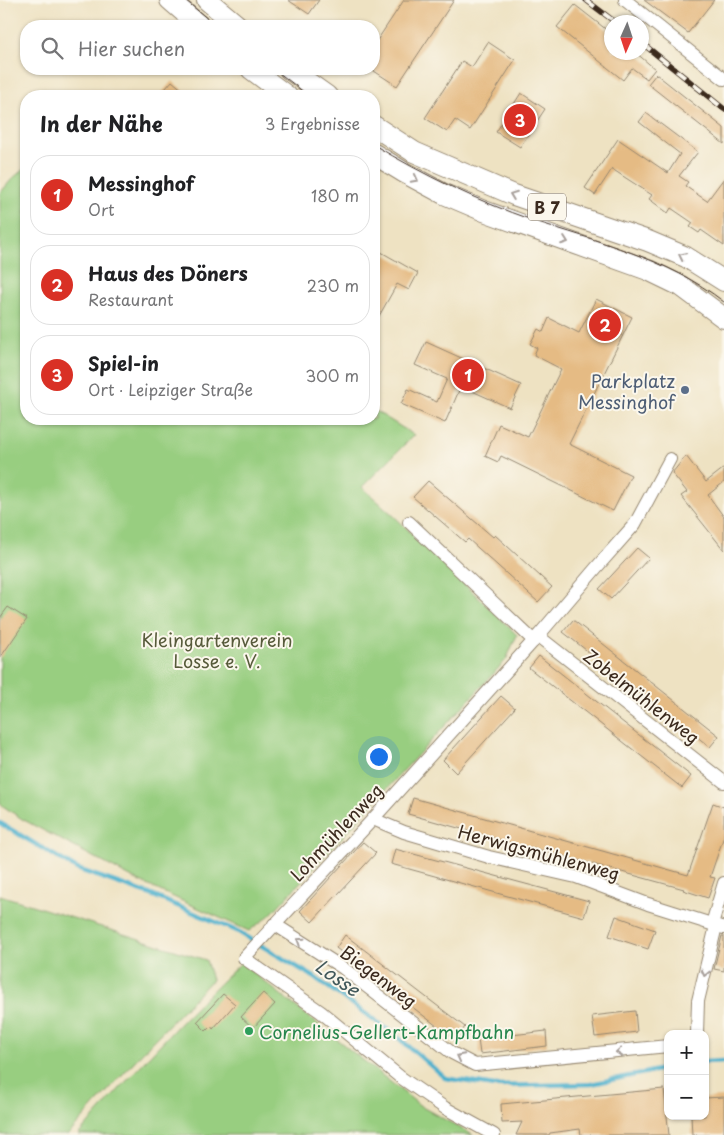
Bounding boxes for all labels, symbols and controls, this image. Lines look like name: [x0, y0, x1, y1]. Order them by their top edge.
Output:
north arrow: [604, 15, 649, 60]
search box: [20, 20, 380, 75]
icon: search: [38, 34, 66, 62]
text: Hier suchen: [78, 34, 185, 62]
pin: 3: [504, 101, 536, 139]
text: In der Nähe: [40, 107, 162, 139]
text: 3 Ergebnisse: [265, 111, 360, 135]
text: Messinghof: [88, 169, 194, 197]
one-way arrow: [410, 173, 419, 183]
text: 1: [53, 183, 61, 207]
text: 180 m: [311, 183, 359, 207]
one-way arrow: [509, 191, 518, 201]
road number: B 7: [528, 193, 566, 220]
text: Ort: [88, 197, 115, 221]
one-way arrow: [561, 235, 569, 245]
one-way arrow: [678, 252, 687, 262]
text: Haus des Döners: [88, 259, 248, 287]
text: 2: [51, 273, 63, 297]
text: 230 m: [307, 273, 359, 297]
text: Restaurant: [88, 287, 174, 311]
pin: 2: [589, 306, 621, 344]
text: Spiel-in: [88, 349, 159, 377]
pin: 1: [452, 356, 484, 394]
text: 3: [52, 363, 62, 387]
text: 300 m: [305, 363, 359, 387]
place label: Parkplatz Messinghof: [578, 367, 677, 415]
text: Ort · Leipziger Straße: [88, 377, 253, 401]
marker: Parkplatz Messinghof: [679, 384, 691, 396]
park label: Kleingartenverein Losse e. V.: [141, 626, 293, 674]
street label: Zobelmühlenweg: [578, 642, 706, 750]
your location: [366, 744, 392, 770]
street label: Lohmühlenweg: [283, 777, 389, 887]
street label: Herwigsmühlenweg: [455, 817, 623, 887]
one-way arrow: [297, 937, 306, 947]
street label: Biegenweg: [335, 938, 423, 1014]
water label: Losse: [310, 952, 367, 1003]
one-way arrow: [700, 969, 711, 978]
place label: Cornelius-Gellert-Kampfbahn: [259, 1018, 514, 1045]
marker: Cornelius-Gellert-Kampfbahn: [243, 1025, 255, 1037]
map controls: [664, 1030, 709, 1120]
button: +: [664, 1030, 709, 1075]
one-way arrow: [615, 1047, 623, 1058]
one-way arrow: [456, 1053, 465, 1063]
button: −: [664, 1075, 709, 1120]

